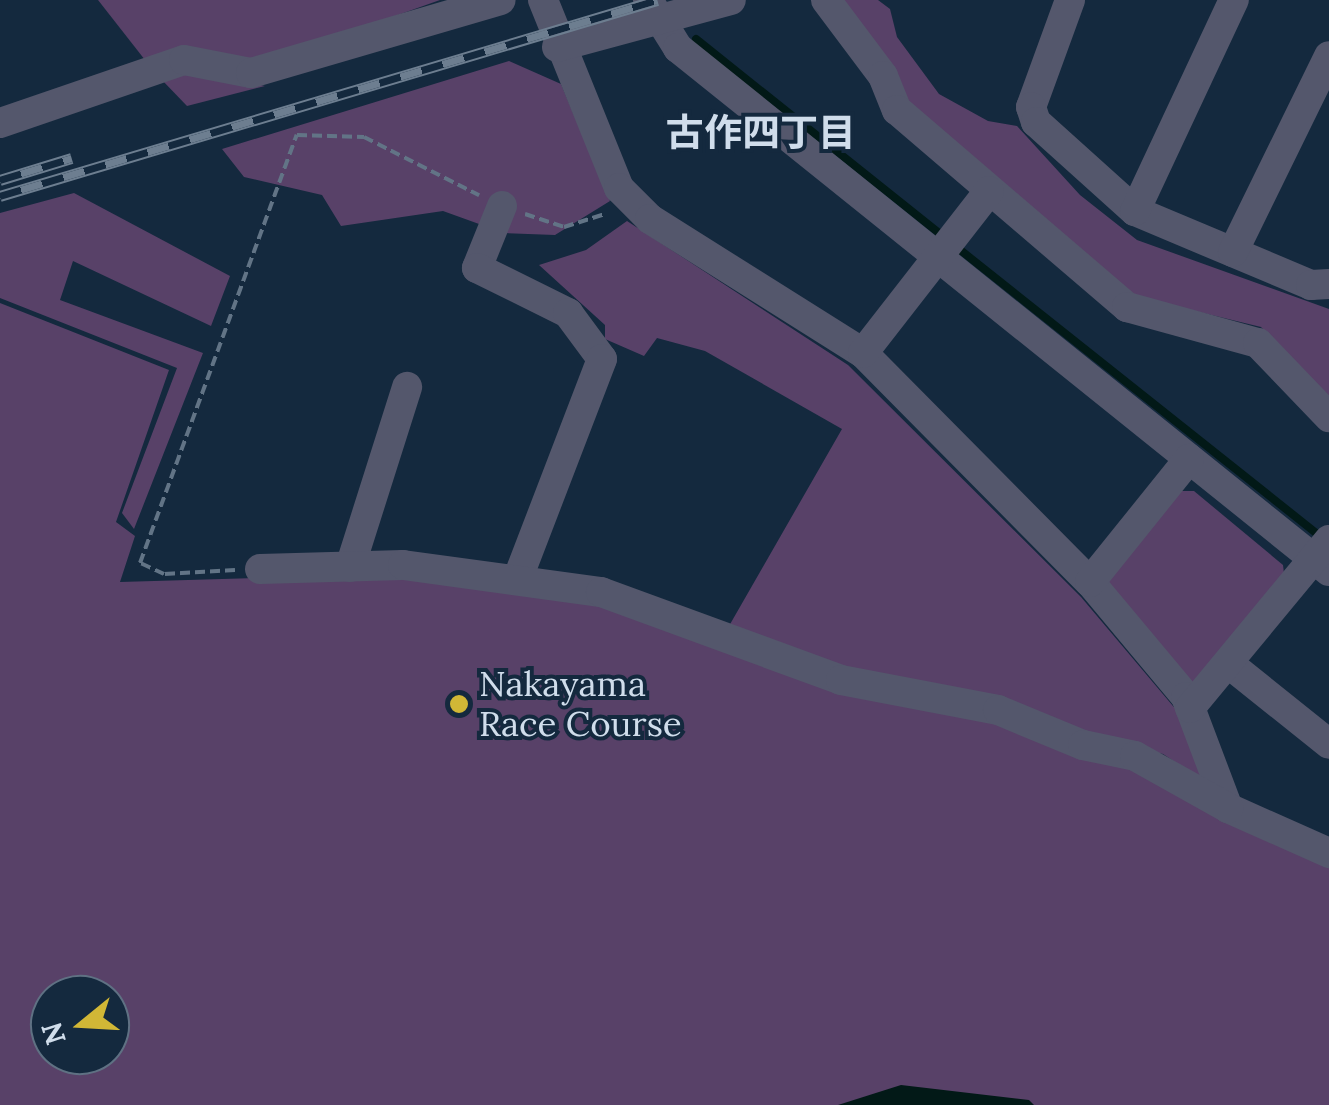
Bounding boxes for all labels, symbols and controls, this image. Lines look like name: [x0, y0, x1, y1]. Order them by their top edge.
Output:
district label: 古作四丁目: [666, 110, 856, 156]
place label: Nakayama Race Course: [479, 663, 682, 745]
marker: Nakayama Race Course: [448, 693, 470, 715]
north arrow: [30, 975, 130, 1075]
text: N: [33, 1018, 74, 1050]

